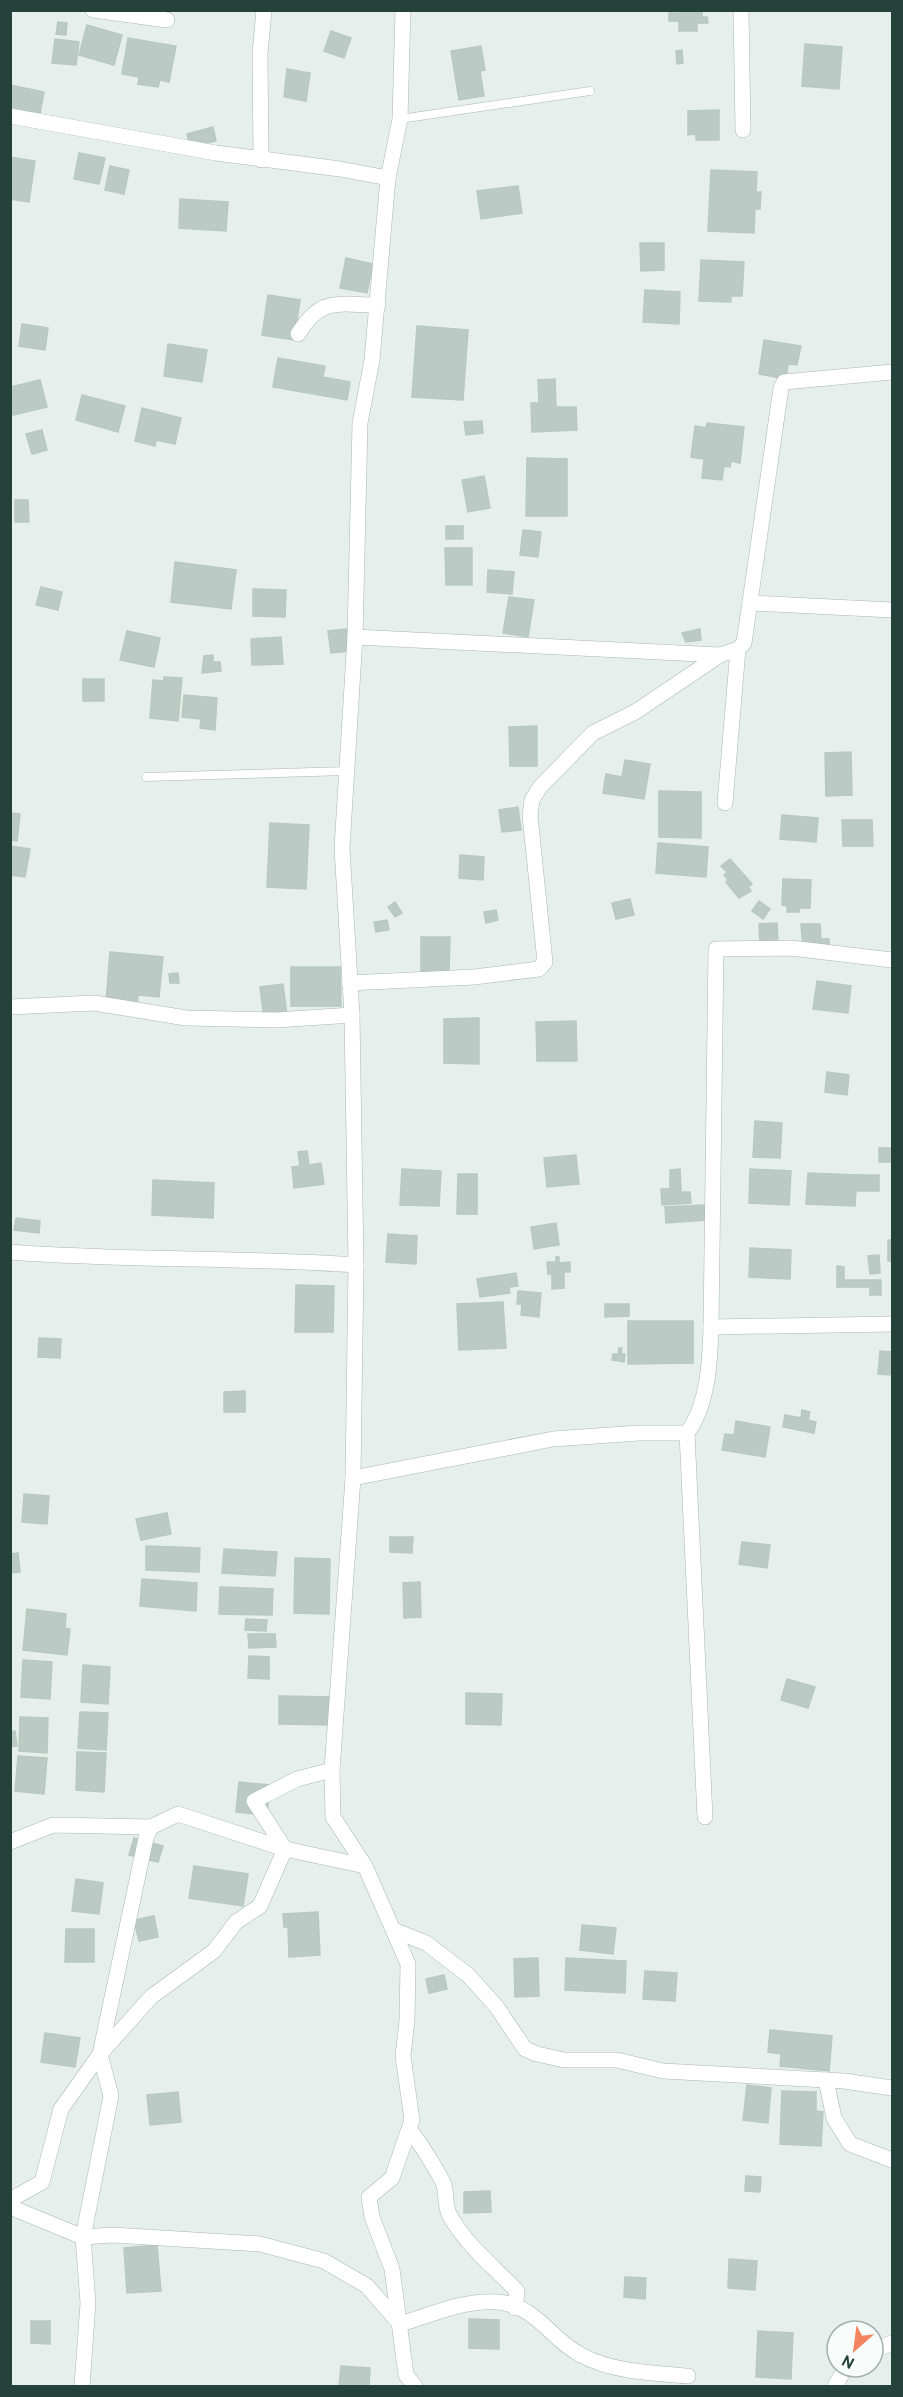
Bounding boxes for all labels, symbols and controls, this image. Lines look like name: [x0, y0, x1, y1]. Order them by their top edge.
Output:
north arrow: [825, 2319, 885, 2379]
text: N: [839, 2349, 859, 2372]

